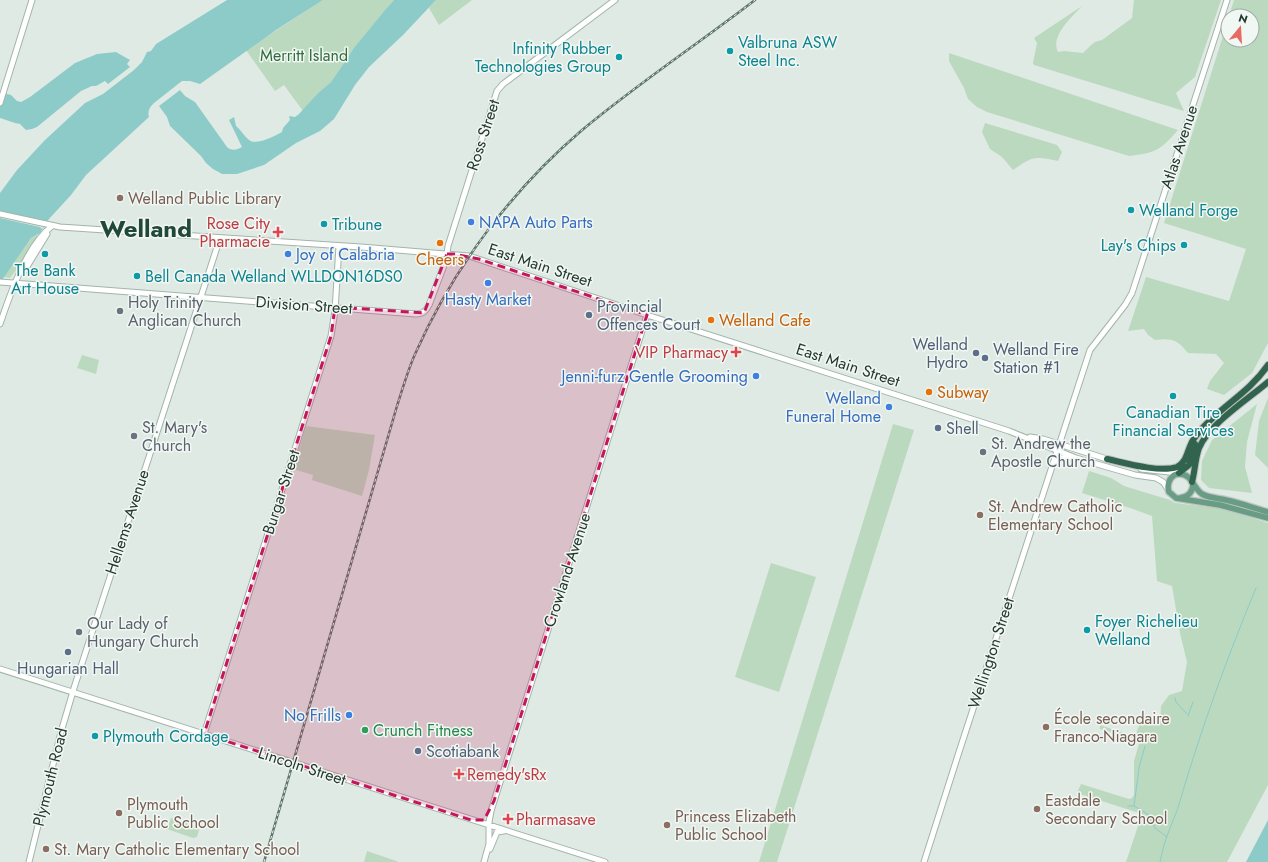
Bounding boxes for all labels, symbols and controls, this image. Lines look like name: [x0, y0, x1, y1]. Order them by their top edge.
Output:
north arrow: [1220, 8, 1260, 48]
text: N: [1236, 10, 1250, 27]
place label: Valbruna ASW Steel Inc.: [738, 31, 838, 72]
place label: Infinity Rubber Technologies Group: [475, 37, 612, 78]
park label: Merritt Island: [260, 44, 348, 67]
marker: Valbruna ASW Steel Inc.: [725, 46, 735, 56]
marker: Infinity Rubber Technologies Group: [614, 52, 624, 62]
street label: Ross Street: [461, 96, 505, 174]
street label: Atlas Avenue: [1155, 102, 1203, 192]
place label: Welland Public Library: [128, 187, 282, 210]
marker: Welland Public Library: [115, 193, 125, 203]
place label: Welland Forge: [1139, 199, 1238, 222]
marker: Welland Forge: [1126, 205, 1136, 215]
district label: Welland: [100, 211, 192, 246]
place label: NAPA Auto Parts: [479, 211, 593, 234]
place label: Rose City Pharmacie: [199, 212, 271, 253]
place label: Tribune: [332, 213, 382, 236]
marker: NAPA Auto Parts: [466, 217, 476, 227]
marker: Tribune: [319, 219, 329, 229]
marker: Rose City Pharmacie: [273, 227, 283, 237]
place label: Lay's Chips: [1101, 234, 1176, 257]
street label: East Main Street: [485, 237, 595, 293]
marker: Cheers: [435, 238, 445, 248]
marker: Lay's Chips: [1179, 240, 1189, 250]
place label: Joy of Calabria: [294, 243, 395, 266]
place label: Cheers: [416, 248, 464, 271]
marker: The Bank Art House: [40, 249, 50, 259]
marker: Joy of Calabria: [283, 249, 293, 259]
place label: The Bank Art House: [11, 259, 79, 300]
place label: Bell Canada Welland WLLDON16DS0: [145, 265, 403, 288]
marker: Bell Canada Welland WLLDON16DS0: [132, 271, 142, 281]
marker: Hasty Market: [483, 278, 493, 288]
place label: Hasty Market: [445, 288, 531, 311]
street label: Division Street: [255, 290, 353, 320]
place label: Holy Trinity Anglican Church: [128, 291, 242, 332]
place label: Provincial Offences Court: [597, 295, 700, 336]
marker: Holy Trinity Anglican Church: [115, 306, 125, 316]
place label: Welland Cafe: [719, 309, 811, 332]
marker: Provincial Offences Court: [584, 310, 594, 320]
marker: Welland Cafe: [706, 315, 716, 325]
place label: Welland Hydro: [913, 333, 968, 374]
street label: East Main Street: [793, 337, 903, 393]
place label: Welland Fire Station #1: [993, 338, 1079, 379]
place label: VIP Pharmacy: [635, 341, 729, 364]
marker: VIP Pharmacy: [731, 347, 741, 357]
marker: Welland Hydro: [971, 348, 981, 358]
marker: Welland Fire Station #1: [980, 353, 990, 363]
place label: Jenni-furz Gentle Grooming: [560, 365, 748, 388]
marker: Jenni-furz Gentle Grooming: [751, 371, 761, 381]
place label: Subway: [937, 381, 990, 404]
place label: Welland Funeral Home: [786, 387, 881, 428]
marker: Subway: [924, 387, 934, 397]
marker: Canadian Tire Financial Services: [1168, 391, 1178, 401]
place label: Canadian Tire Financial Services: [1112, 401, 1234, 442]
marker: Welland Funeral Home: [884, 402, 894, 412]
place label: St. Mary's Church: [142, 416, 207, 457]
place label: Shell: [946, 417, 979, 440]
marker: Shell: [933, 423, 943, 433]
marker: St. Mary's Church: [129, 431, 139, 441]
place label: St. Andrew the Apostle Church: [991, 432, 1095, 473]
street label: Burgar Street: [256, 447, 306, 537]
marker: St. Andrew the Apostle Church: [978, 447, 988, 457]
street label: Hellems Avenue: [99, 467, 155, 577]
place label: St. Andrew Catholic Elementary School: [988, 495, 1122, 536]
street label: Crowland Avenue: [538, 510, 596, 630]
marker: St. Andrew Catholic Elementary School: [975, 510, 985, 520]
street label: Wellington Street: [962, 594, 1020, 712]
place label: Foyer Richelieu Welland: [1095, 610, 1198, 651]
place label: Our Lady of Hungary Church: [87, 612, 199, 653]
marker: Foyer Richelieu Welland: [1082, 625, 1092, 635]
marker: Our Lady of Hungary Church: [74, 627, 84, 637]
marker: Hungarian Hall: [63, 647, 73, 657]
place label: Hungarian Hall: [17, 657, 119, 680]
place label: No Frills: [284, 704, 341, 727]
place label: École secondaire Franco-Niagara: [1054, 707, 1170, 748]
marker: No Frills: [344, 710, 354, 720]
place label: Crunch Fitness: [373, 719, 473, 742]
marker: École secondaire Franco-Niagara: [1041, 722, 1051, 732]
street label: Plymouth Road: [27, 725, 73, 829]
place label: Plymouth Cordage: [103, 725, 229, 748]
marker: Crunch Fitness: [360, 725, 370, 735]
marker: Plymouth Cordage: [90, 731, 100, 741]
place label: Scotiabank: [426, 740, 500, 763]
street label: Lincoln Street: [255, 741, 349, 791]
marker: Scotiabank: [413, 746, 423, 756]
place label: Remedy'sRx: [467, 763, 546, 786]
marker: Remedy'sRx: [454, 769, 464, 779]
place label: Eastdale Secondary School: [1045, 789, 1167, 830]
place label: Plymouth Public School: [127, 793, 219, 834]
marker: Eastdale Secondary School: [1032, 804, 1042, 814]
place label: Princess Elizabeth Public School: [675, 805, 796, 846]
marker: Plymouth Public School: [114, 808, 124, 818]
place label: Pharmasave: [516, 808, 596, 831]
marker: Pharmasave: [503, 814, 513, 824]
marker: Princess Elizabeth Public School: [662, 820, 672, 830]
place label: St. Mary Catholic Elementary School: [54, 838, 300, 861]
marker: St. Mary Catholic Elementary School: [41, 844, 51, 854]

